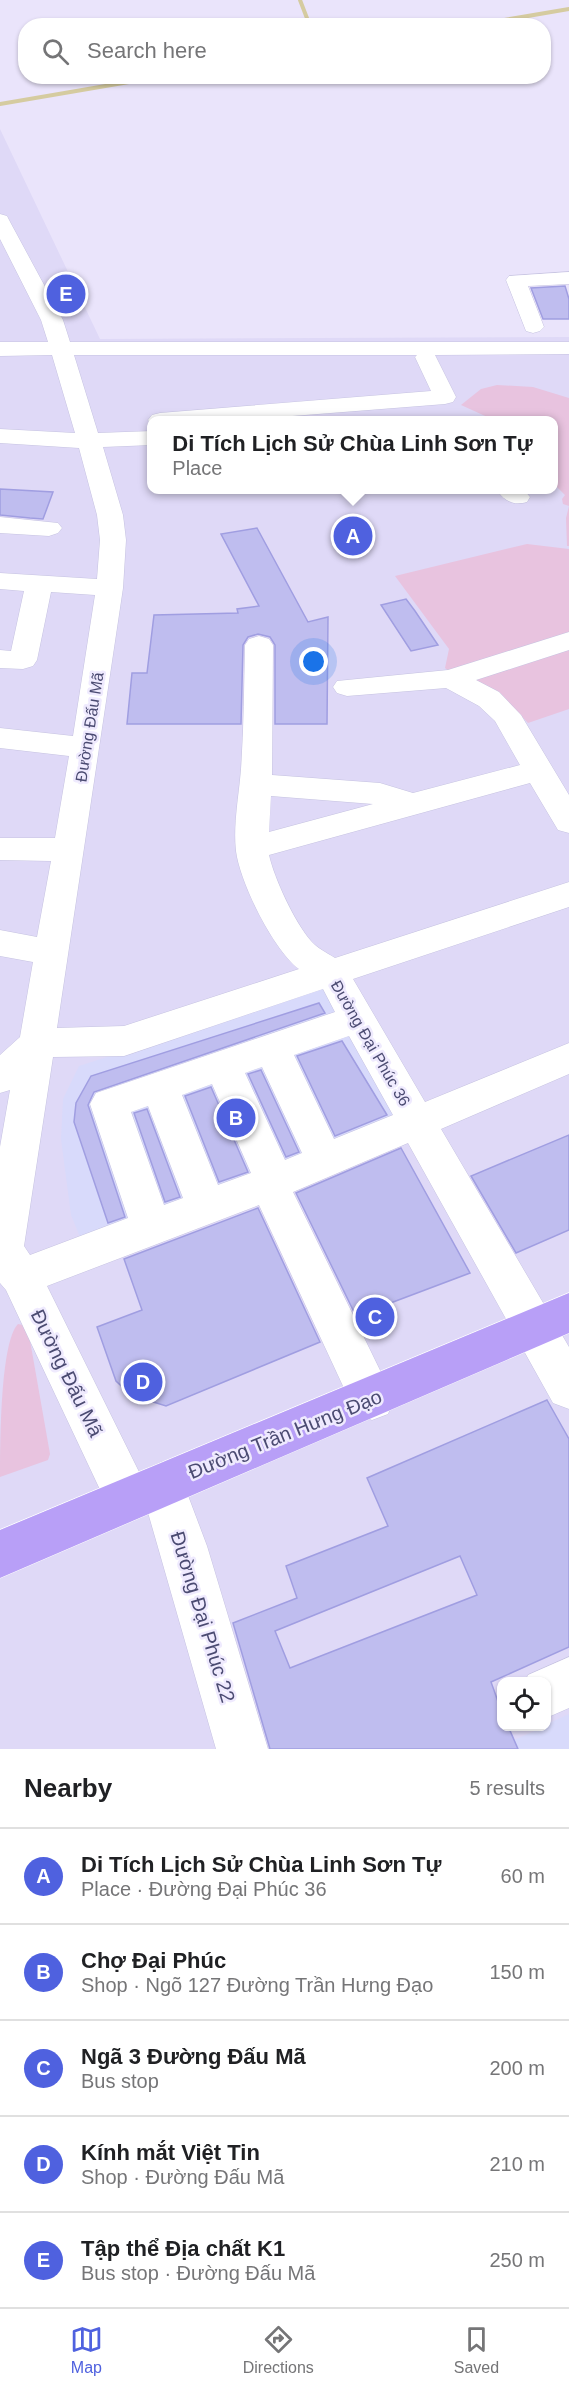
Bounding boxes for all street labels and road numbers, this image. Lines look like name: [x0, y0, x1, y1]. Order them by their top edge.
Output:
street label: Đường Đấu Mã: [72, 671, 107, 783]
street label: Đường Đại Phúc 36: [328, 977, 414, 1109]
street label: Đường Đấu Mã: [27, 1306, 108, 1441]
street label: Đường Trần Hưng Đạo: [185, 1385, 385, 1483]
street label: Đường Đại Phúc 22: [167, 1529, 239, 1705]

